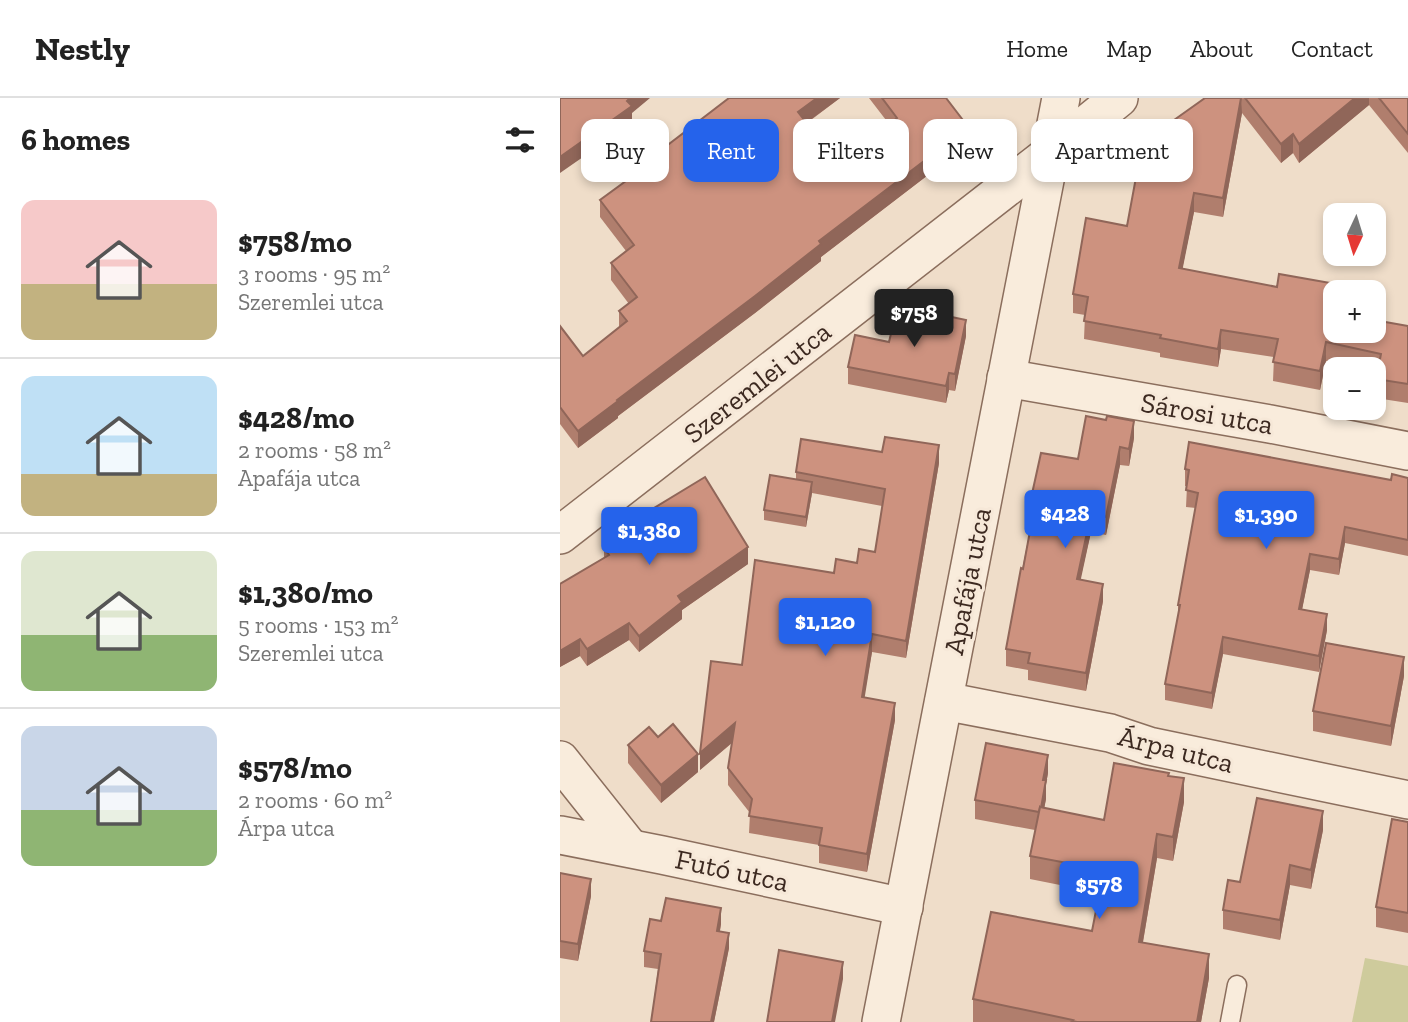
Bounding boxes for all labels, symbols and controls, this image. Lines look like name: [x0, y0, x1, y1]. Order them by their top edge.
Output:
text: Nestly: [35, 29, 130, 68]
text: Home: [1006, 34, 1068, 63]
text: Map: [1106, 34, 1152, 63]
text: About: [1190, 34, 1253, 63]
text: Contact: [1291, 34, 1373, 63]
chip: Buy: [581, 119, 669, 182]
chip: Rent: [683, 119, 779, 182]
chip: Filters: [793, 119, 909, 182]
chip: New: [923, 119, 1017, 182]
chip: Apartment: [1031, 119, 1193, 182]
icon: filters: [501, 121, 539, 159]
text: 6 homes: [21, 122, 130, 158]
north arrow: [1323, 203, 1386, 266]
map controls: [1323, 203, 1386, 420]
text: $758/mo: [238, 224, 352, 260]
icon: home: [77, 228, 161, 312]
text: 3 rooms · 95 m²: [238, 260, 390, 288]
button: +: [1323, 280, 1386, 343]
text: Szeremlei utca: [238, 288, 384, 316]
pin: $758: [873, 289, 955, 349]
text: $758: [890, 298, 938, 326]
street label: Szeremlei utca: [677, 315, 838, 450]
button: −: [1323, 357, 1386, 420]
street label: Sárosi utca: [1138, 386, 1276, 441]
text: $428/mo: [238, 400, 355, 436]
icon: home: [77, 404, 161, 488]
text: 2 rooms · 58 m²: [238, 436, 391, 464]
text: Apafája utca: [238, 464, 360, 492]
pin: $428: [1024, 490, 1106, 550]
pin: $1,390: [1209, 491, 1323, 551]
text: $428: [1040, 499, 1090, 527]
text: $1,390: [1234, 500, 1298, 528]
street label: Apafája utca: [937, 504, 998, 657]
pin: $1,380: [592, 508, 706, 567]
text: $1,380: [617, 516, 681, 544]
text: $1,380/mo: [238, 575, 373, 611]
icon: home: [77, 579, 161, 663]
pin: $1,120: [768, 598, 882, 658]
text: $1,120: [795, 607, 855, 635]
text: 5 rooms · 153 m²: [238, 611, 399, 639]
text: Szeremlei utca: [238, 639, 384, 667]
street label: Árpa utca: [1115, 719, 1237, 780]
text: $578/mo: [238, 750, 352, 786]
icon: home: [77, 754, 161, 838]
text: 2 rooms · 60 m²: [238, 786, 392, 814]
text: Árpa utca: [238, 814, 335, 842]
street label: Futó utca: [672, 842, 792, 899]
pin: $578: [1058, 862, 1140, 921]
text: $578: [1075, 870, 1123, 898]

